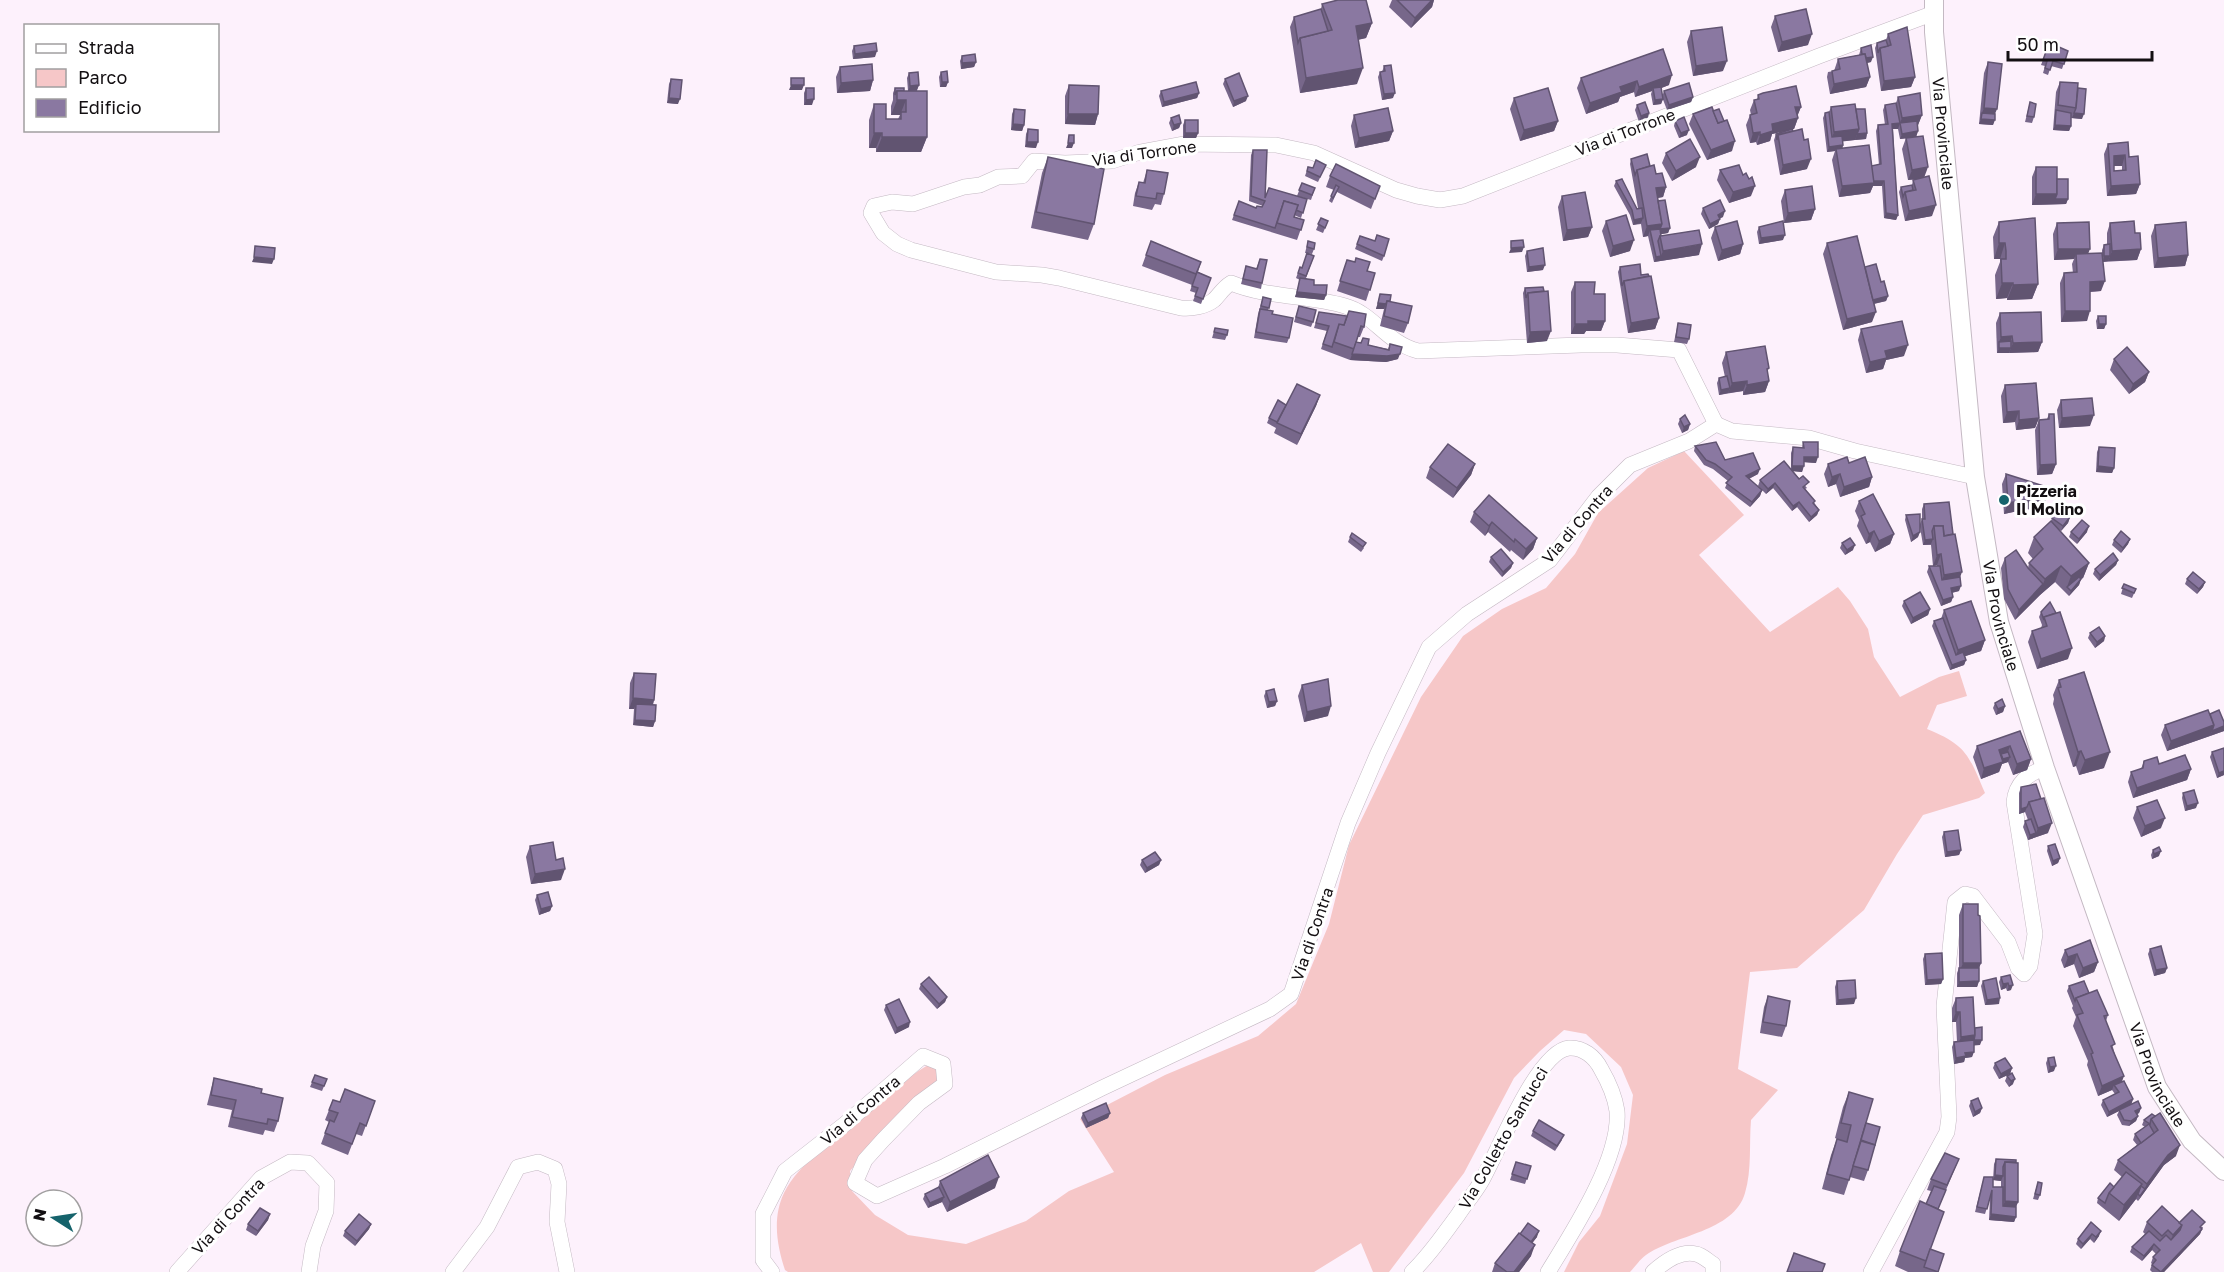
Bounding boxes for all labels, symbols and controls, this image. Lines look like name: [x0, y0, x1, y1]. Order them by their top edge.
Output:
legend: [24, 24, 219, 132]
scale bar: [2008, 24, 2152, 62]
text: 50 m: [2017, 33, 2059, 55]
text: Strada: [78, 36, 135, 58]
text: Parco: [78, 66, 127, 88]
street label: Via Provinciale: [1928, 76, 1959, 191]
text: Edificio: [78, 96, 142, 118]
street label: Via di Torrone: [1572, 104, 1678, 160]
street label: Via di Torrone: [1090, 136, 1198, 170]
street label: Via di Contra: [1537, 481, 1617, 567]
place label: Pizzeria Il Molino: [2016, 481, 2084, 519]
marker: Pizzeria Il Molino: [1997, 493, 2011, 507]
street label: Via Provinciale: [1979, 559, 2024, 673]
street label: Via di Contra: [1287, 884, 1337, 984]
street label: Via Provinciale: [2125, 1020, 2190, 1131]
street label: Via Colletto Santucci: [1454, 1063, 1552, 1213]
street label: Via di Contra: [816, 1071, 904, 1149]
street label: Via di Contra: [187, 1173, 269, 1259]
north arrow: [24, 1188, 84, 1248]
text: N: [28, 1207, 50, 1223]

